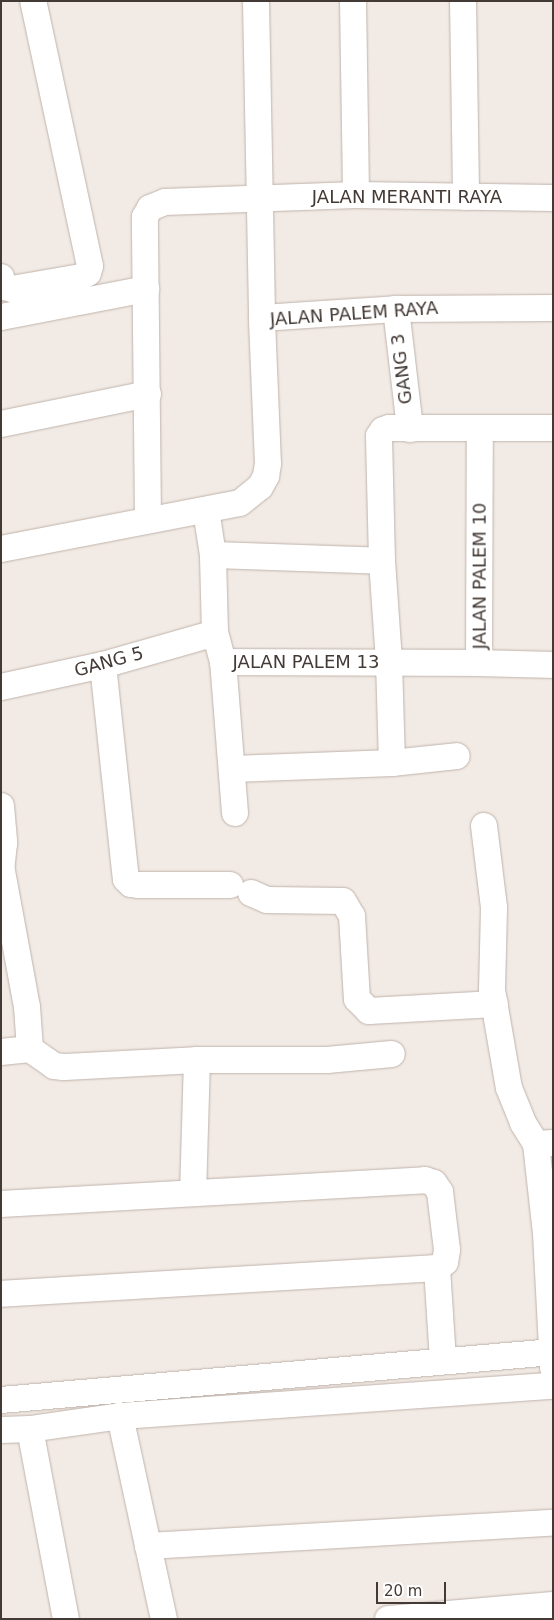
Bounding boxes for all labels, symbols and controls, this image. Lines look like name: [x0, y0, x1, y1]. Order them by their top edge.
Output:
street label: JALAN MERANTI RAYA: [312, 186, 502, 208]
street label: JALAN PALEM RAYA: [269, 297, 439, 331]
street label: GANG 3: [387, 333, 417, 405]
street label: JALAN PALEM 10: [469, 503, 491, 649]
street label: GANG 5: [72, 642, 146, 682]
street label: JALAN PALEM 13: [233, 651, 379, 673]
scale bar: [379, 1572, 449, 1604]
text: 20 m: [384, 1582, 422, 1600]

